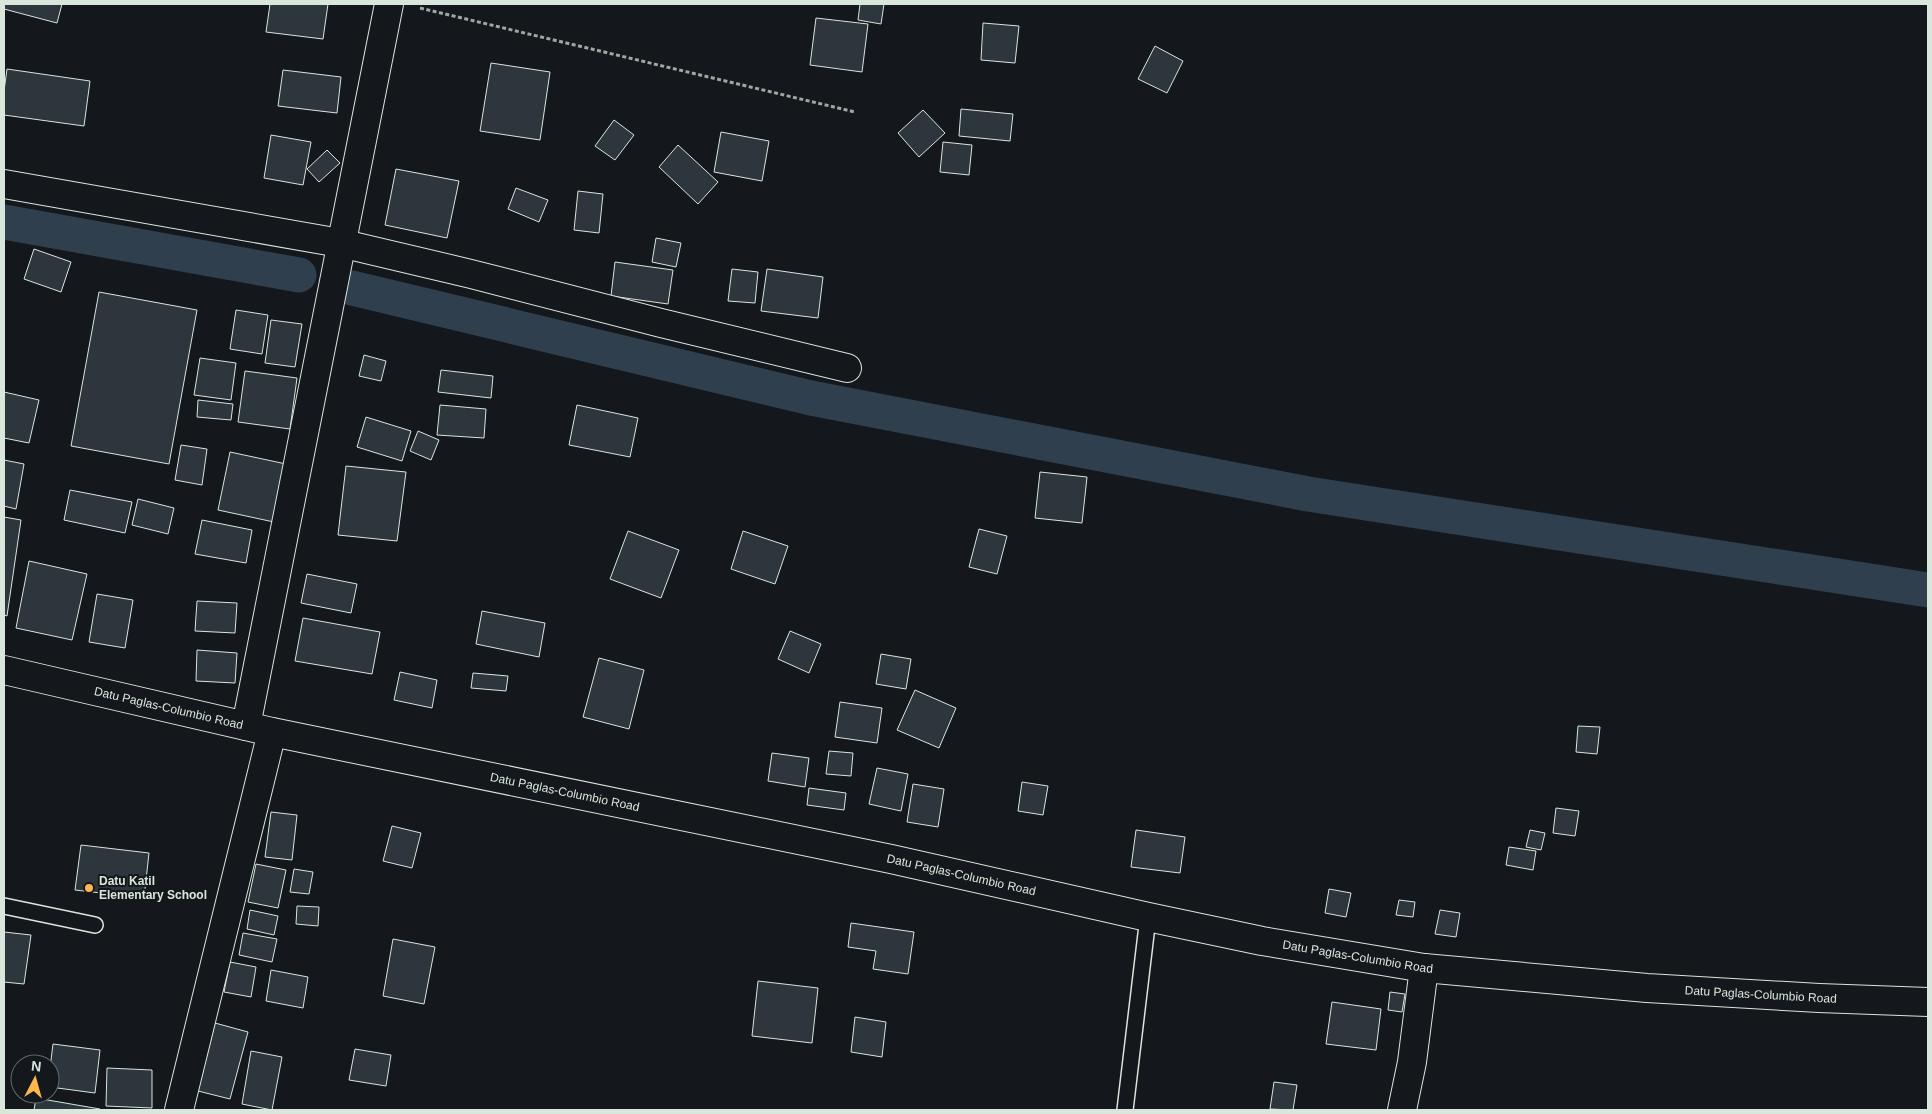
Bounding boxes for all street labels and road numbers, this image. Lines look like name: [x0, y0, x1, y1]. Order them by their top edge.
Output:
street label: Datu Paglas-Columbio Road: [93, 684, 244, 732]
street label: Datu Paglas-Columbio Road: [489, 770, 641, 814]
street label: Datu Paglas-Columbio Road: [885, 851, 1037, 898]
street label: Datu Paglas-Columbio Road: [1281, 938, 1434, 976]
street label: Datu Paglas-Columbio Road: [1684, 983, 1837, 1006]

